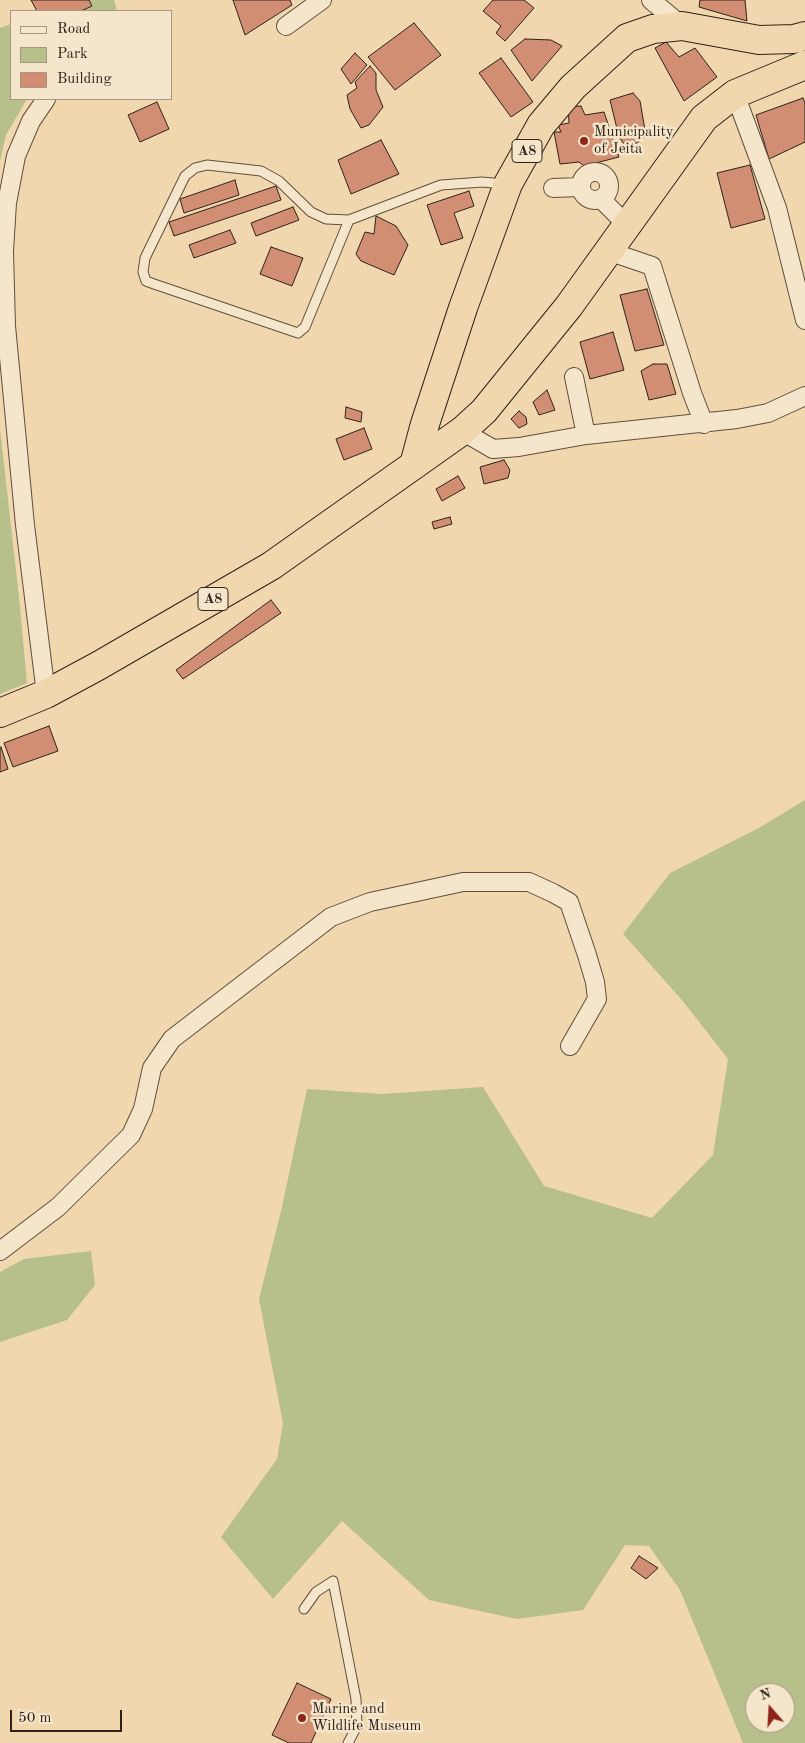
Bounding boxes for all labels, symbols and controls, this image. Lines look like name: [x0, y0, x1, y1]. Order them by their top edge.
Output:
legend: [10, 10, 172, 100]
text: Road: [57, 22, 90, 37]
text: Park: [57, 47, 88, 62]
text: Building: [57, 72, 112, 87]
place label: Municipality of Jeita: [594, 123, 674, 158]
marker: Municipality of Jeita: [578, 135, 590, 147]
road number: A8: [512, 140, 542, 162]
road number: A8: [198, 588, 228, 610]
north arrow: [745, 1683, 795, 1733]
text: N: [758, 1686, 773, 1703]
scale bar: [12, 1700, 125, 1732]
place label: Marine and Wildlife Museum: [312, 1700, 421, 1735]
text: 50 m: [18, 1711, 52, 1726]
marker: Marine and Wildlife Museum: [296, 1712, 308, 1724]

